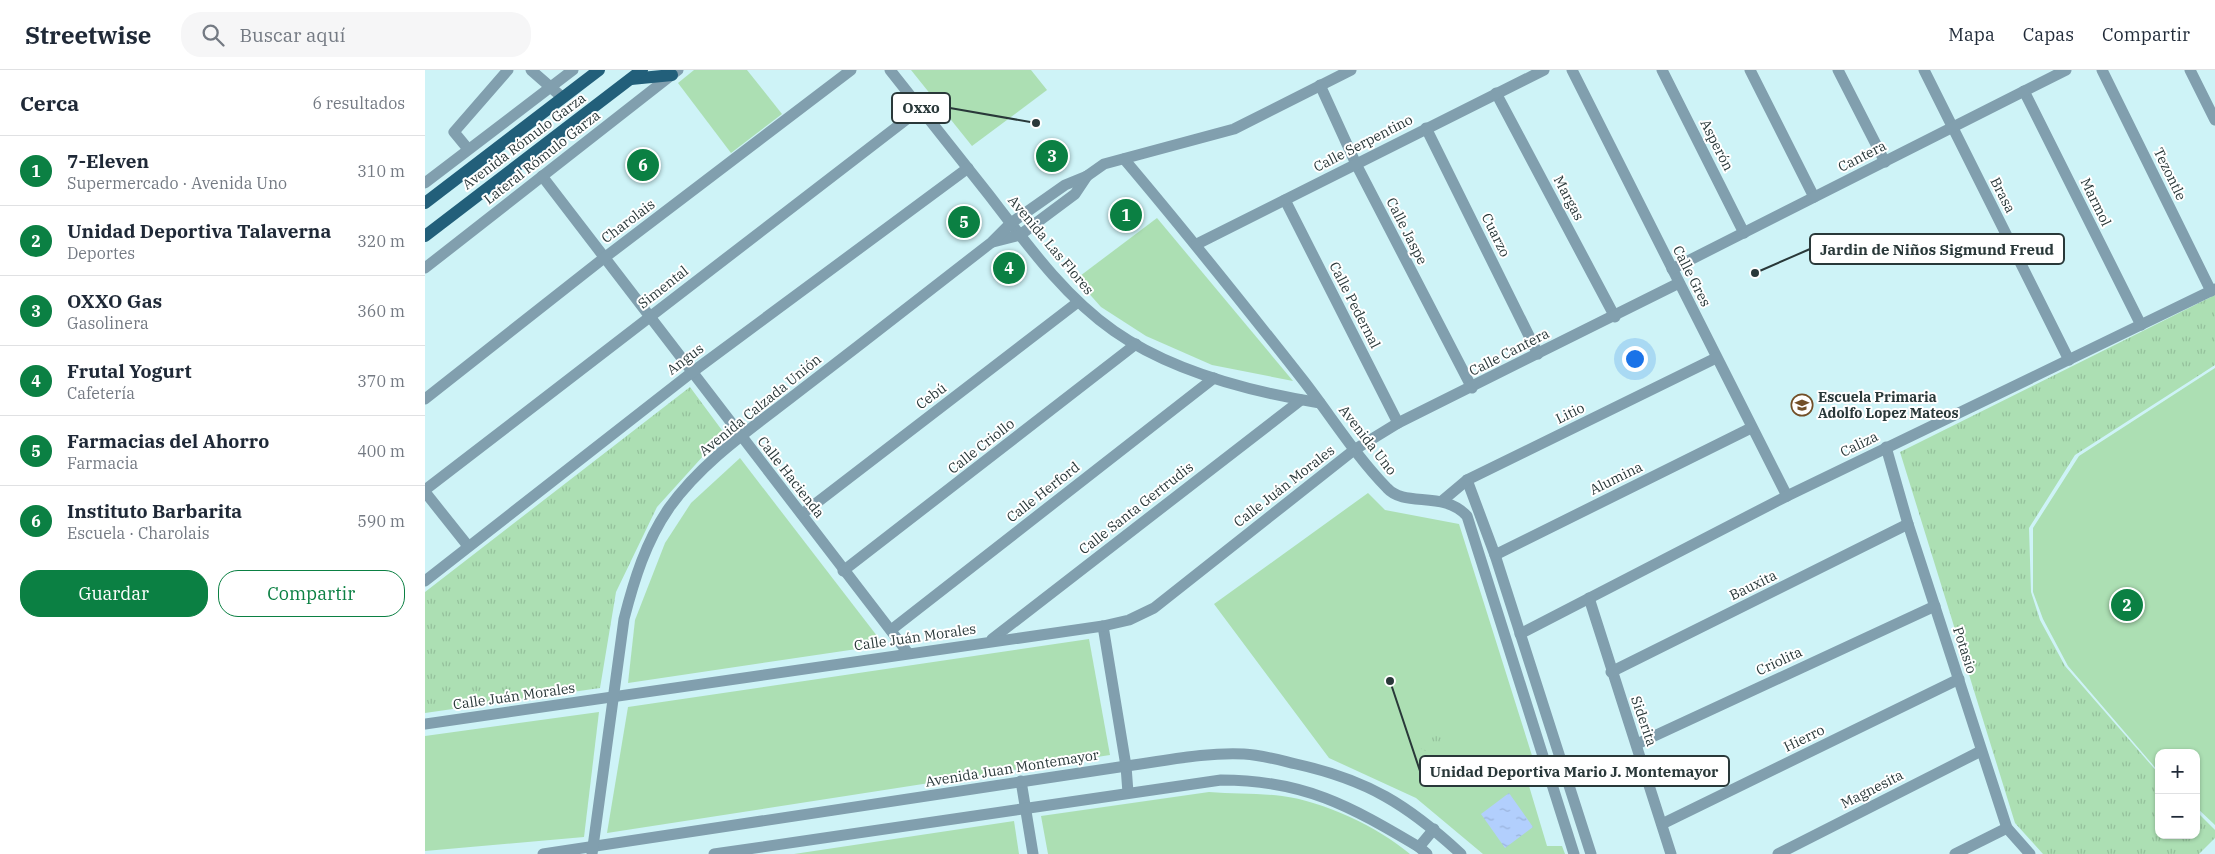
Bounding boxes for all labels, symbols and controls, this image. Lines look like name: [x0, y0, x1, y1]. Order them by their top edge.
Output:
search box: [181, 12, 531, 57]
text: Streetwise: [25, 19, 151, 51]
icon: search: [199, 21, 227, 49]
text: Buscar aquí: [239, 23, 345, 47]
text: Mapa: [1948, 23, 1995, 46]
text: Capas: [2023, 23, 2074, 46]
text: Compartir: [2102, 23, 2190, 46]
street label: Avenida Rómulo Garza: [459, 88, 590, 193]
text: Cerca: [20, 89, 79, 117]
text: 6 resultados: [313, 93, 405, 113]
callout: Oxxo: [892, 93, 950, 123]
text: Oxxo: [902, 98, 940, 117]
street label: Lateral Rómulo Garza: [480, 106, 604, 208]
street label: Calle Serpentino: [1310, 110, 1416, 176]
street label: Asperón: [1696, 116, 1738, 174]
street label: Cantera: [1835, 136, 1889, 176]
pin: 3: [1036, 137, 1068, 175]
street label: Tezontle: [2150, 145, 2190, 203]
pin: 6: [627, 146, 659, 184]
text: 7-Eleven: [67, 149, 149, 173]
text: 1: [31, 161, 41, 181]
text: 310 m: [357, 161, 405, 181]
text: Supermercado · Avenida Uno: [67, 173, 287, 193]
street label: Margas: [1550, 173, 1588, 224]
street label: Brasa: [1986, 174, 2020, 216]
street label: Marmol: [2077, 175, 2115, 229]
street label: Avenida Las Flores: [1004, 192, 1098, 299]
street label: Calle Jaspe: [1382, 194, 1432, 268]
street label: Charolais: [598, 195, 659, 247]
pin: 1: [1110, 196, 1142, 234]
pin: 5: [948, 203, 980, 241]
street label: Cuarzo: [1478, 210, 1514, 260]
text: Unidad Deportiva Talaverna: [67, 219, 331, 243]
text: 2: [31, 231, 41, 251]
text: 320 m: [357, 231, 405, 251]
callout: Jardin de Niños Sigmund Freud: [1810, 234, 2064, 264]
text: Jardin de Niños Sigmund Freud: [1820, 240, 2055, 259]
street label: Calle Gres: [1669, 242, 1715, 310]
text: Deportes: [67, 243, 135, 263]
pin: 4: [993, 249, 1025, 287]
street label: Calle Pedernal: [1325, 259, 1385, 351]
street label: Simental: [634, 262, 692, 312]
text: OXXO Gas: [67, 289, 162, 313]
text: 3: [31, 301, 41, 321]
text: 360 m: [357, 301, 405, 321]
text: Gasolinera: [67, 313, 149, 333]
street label: Calle Cantera: [1466, 324, 1552, 380]
street label: Angus: [663, 339, 707, 379]
your location: [1622, 346, 1648, 372]
street label: Avenida Calzada Unión: [695, 350, 825, 460]
text: Frutal Yogurt: [67, 359, 192, 383]
text: 4: [31, 371, 41, 391]
text: 370 m: [357, 371, 405, 391]
street label: Cebú: [912, 379, 950, 413]
text: Cafetería: [67, 383, 135, 403]
place label: Escuela Primaria Adolfo Lopez Mateos: [1818, 388, 1959, 422]
school or university icon: Escuela Primaria Adolfo Lopez Mateos: [1790, 393, 1814, 417]
street label: Litio: [1553, 398, 1588, 428]
street label: Avenida Uno: [1335, 401, 1401, 479]
street label: Calle Criollo: [944, 414, 1018, 478]
street label: Caliza: [1837, 427, 1881, 461]
text: Farmacias del Ahorro: [67, 429, 269, 453]
street label: Calle Hacienda: [754, 433, 829, 522]
text: 5: [31, 441, 41, 461]
text: 400 m: [357, 441, 405, 461]
street label: Calle Juán Morales: [1230, 441, 1338, 531]
text: Farmacia: [67, 453, 138, 473]
street label: Alumina: [1587, 457, 1646, 499]
street label: Calle Herford: [1003, 458, 1084, 526]
street label: Calle Santa Gertrudis: [1075, 458, 1197, 558]
text: Instituto Barbarita: [67, 499, 242, 523]
text: 6: [31, 511, 41, 531]
text: 590 m: [357, 511, 405, 531]
text: Escuela · Charolais: [67, 523, 210, 543]
street label: Bauxita: [1726, 566, 1780, 604]
button: Guardar: [20, 570, 208, 617]
button: Compartir: [218, 570, 405, 617]
pin: 2: [2111, 586, 2143, 624]
street label: Calle Juán Morales: [853, 620, 977, 654]
street label: Potasio: [1949, 624, 1981, 676]
street label: Criolita: [1753, 642, 1805, 679]
street label: Calle Juán Morales: [452, 679, 576, 713]
street label: Siderita: [1627, 694, 1661, 749]
street label: Hierro: [1781, 720, 1827, 756]
street label: Avenida Juan Montemayor: [924, 745, 1101, 791]
map controls: [2155, 749, 2200, 839]
button: +: [2155, 749, 2200, 794]
callout: Unidad Deportiva Mario J. Montemayor: [1420, 756, 1729, 786]
text: Unidad Deportiva Mario J. Montemayor: [1429, 762, 1719, 781]
street label: Magnesita: [1838, 765, 1907, 812]
button: −: [2155, 794, 2200, 839]

